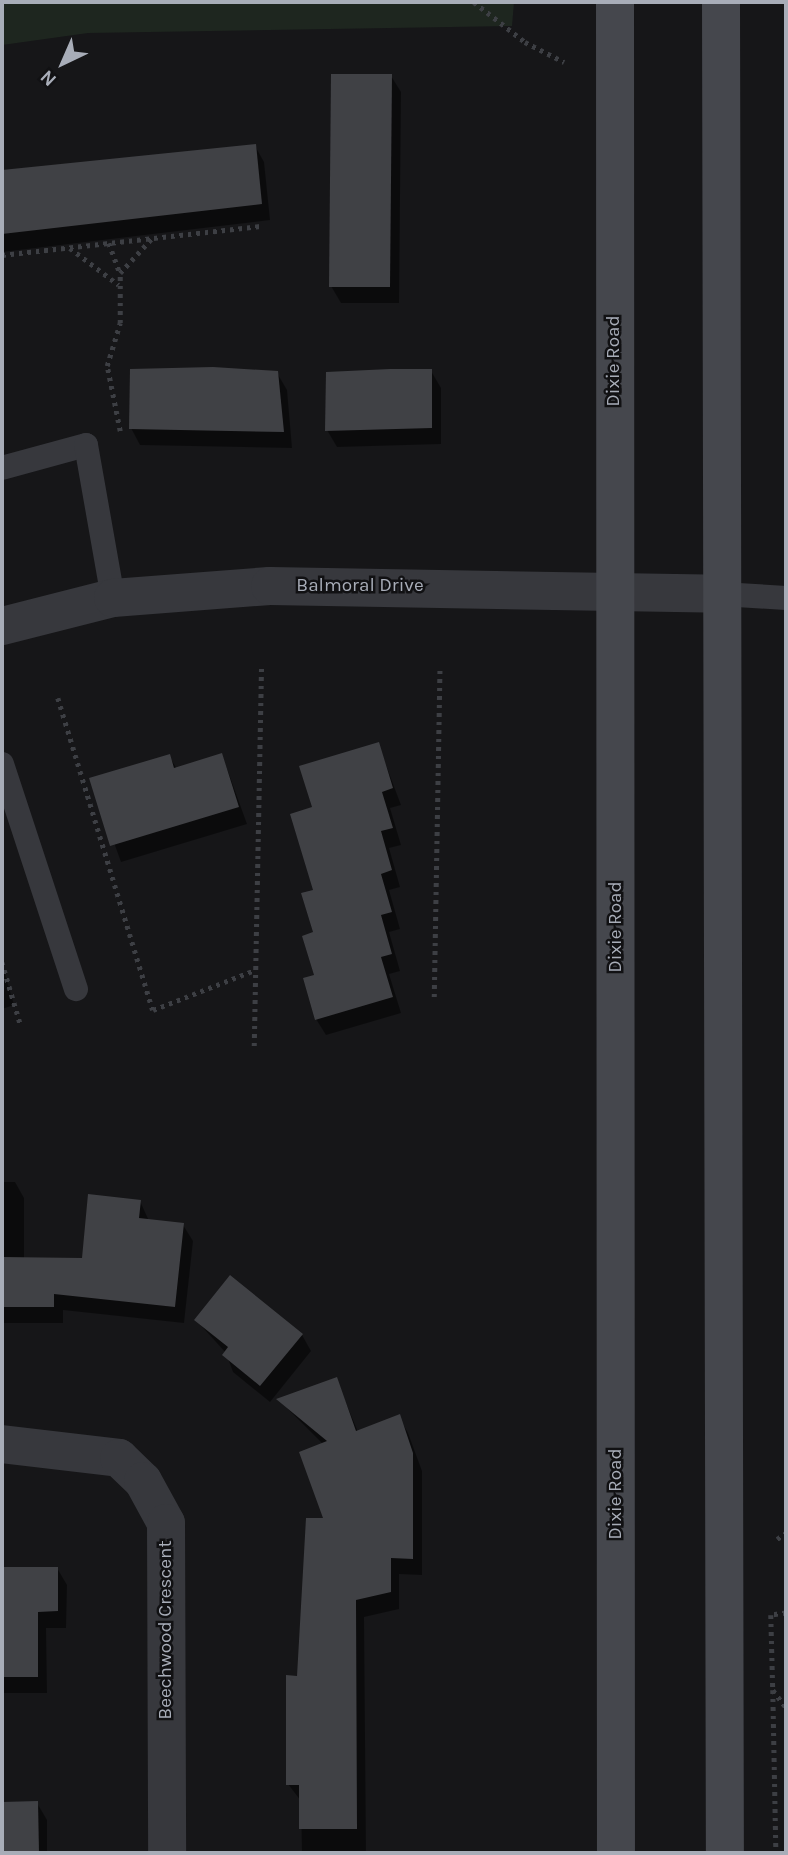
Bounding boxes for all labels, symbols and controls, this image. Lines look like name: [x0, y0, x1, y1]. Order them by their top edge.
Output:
north arrow: [28, 28, 98, 98]
text: N: [36, 65, 61, 91]
street label: Dixie Road: [603, 315, 625, 407]
street label: Balmoral Drive: [296, 575, 424, 597]
street label: Dixie Road: [605, 881, 627, 973]
street label: Dixie Road: [605, 1448, 627, 1540]
street label: Beechwood Crescent: [155, 1540, 177, 1720]

